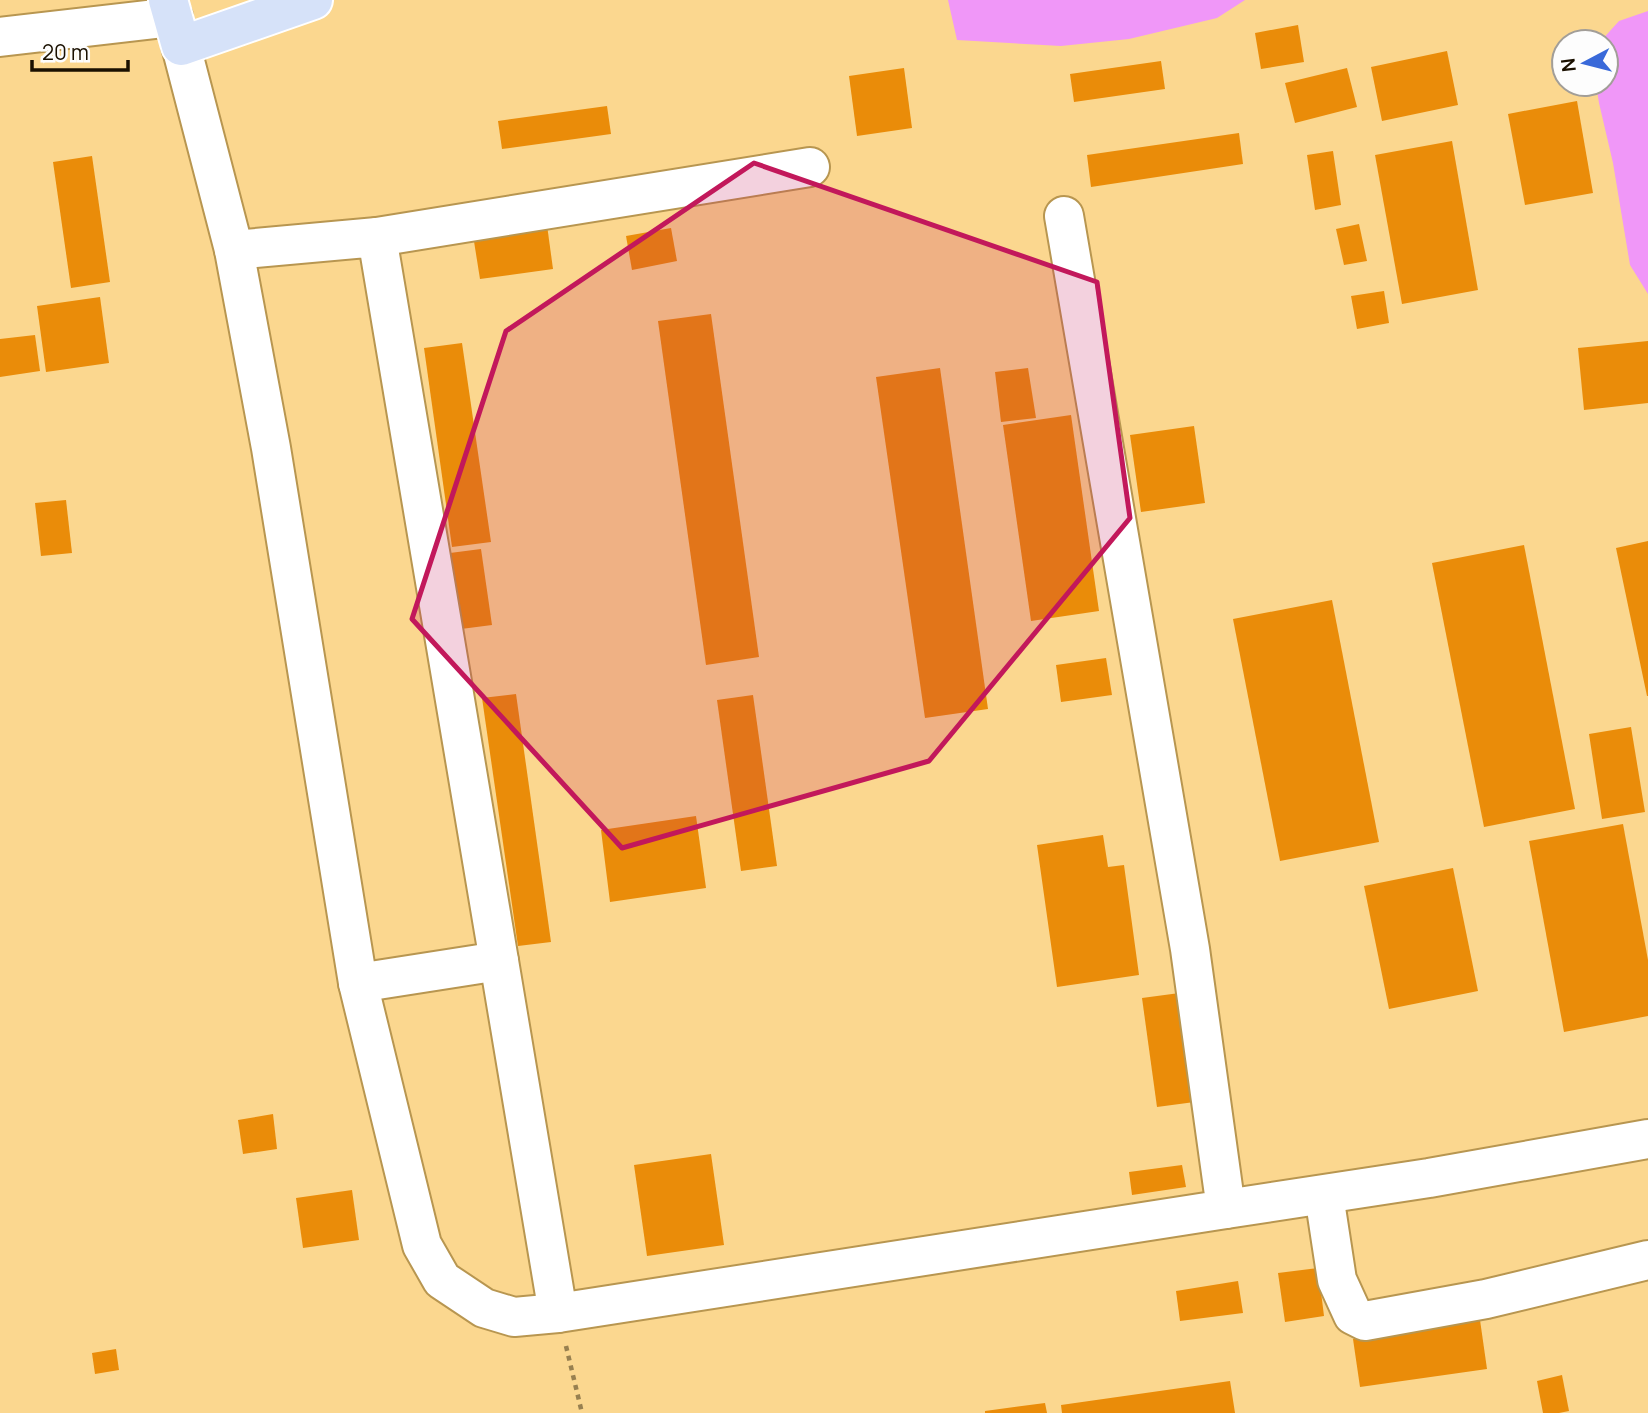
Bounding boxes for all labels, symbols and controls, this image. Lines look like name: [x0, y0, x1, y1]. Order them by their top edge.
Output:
scale bar: [32, 28, 128, 72]
north arrow: [1550, 28, 1620, 98]
text: 20 m: [42, 38, 89, 66]
text: N: [1554, 57, 1582, 73]

